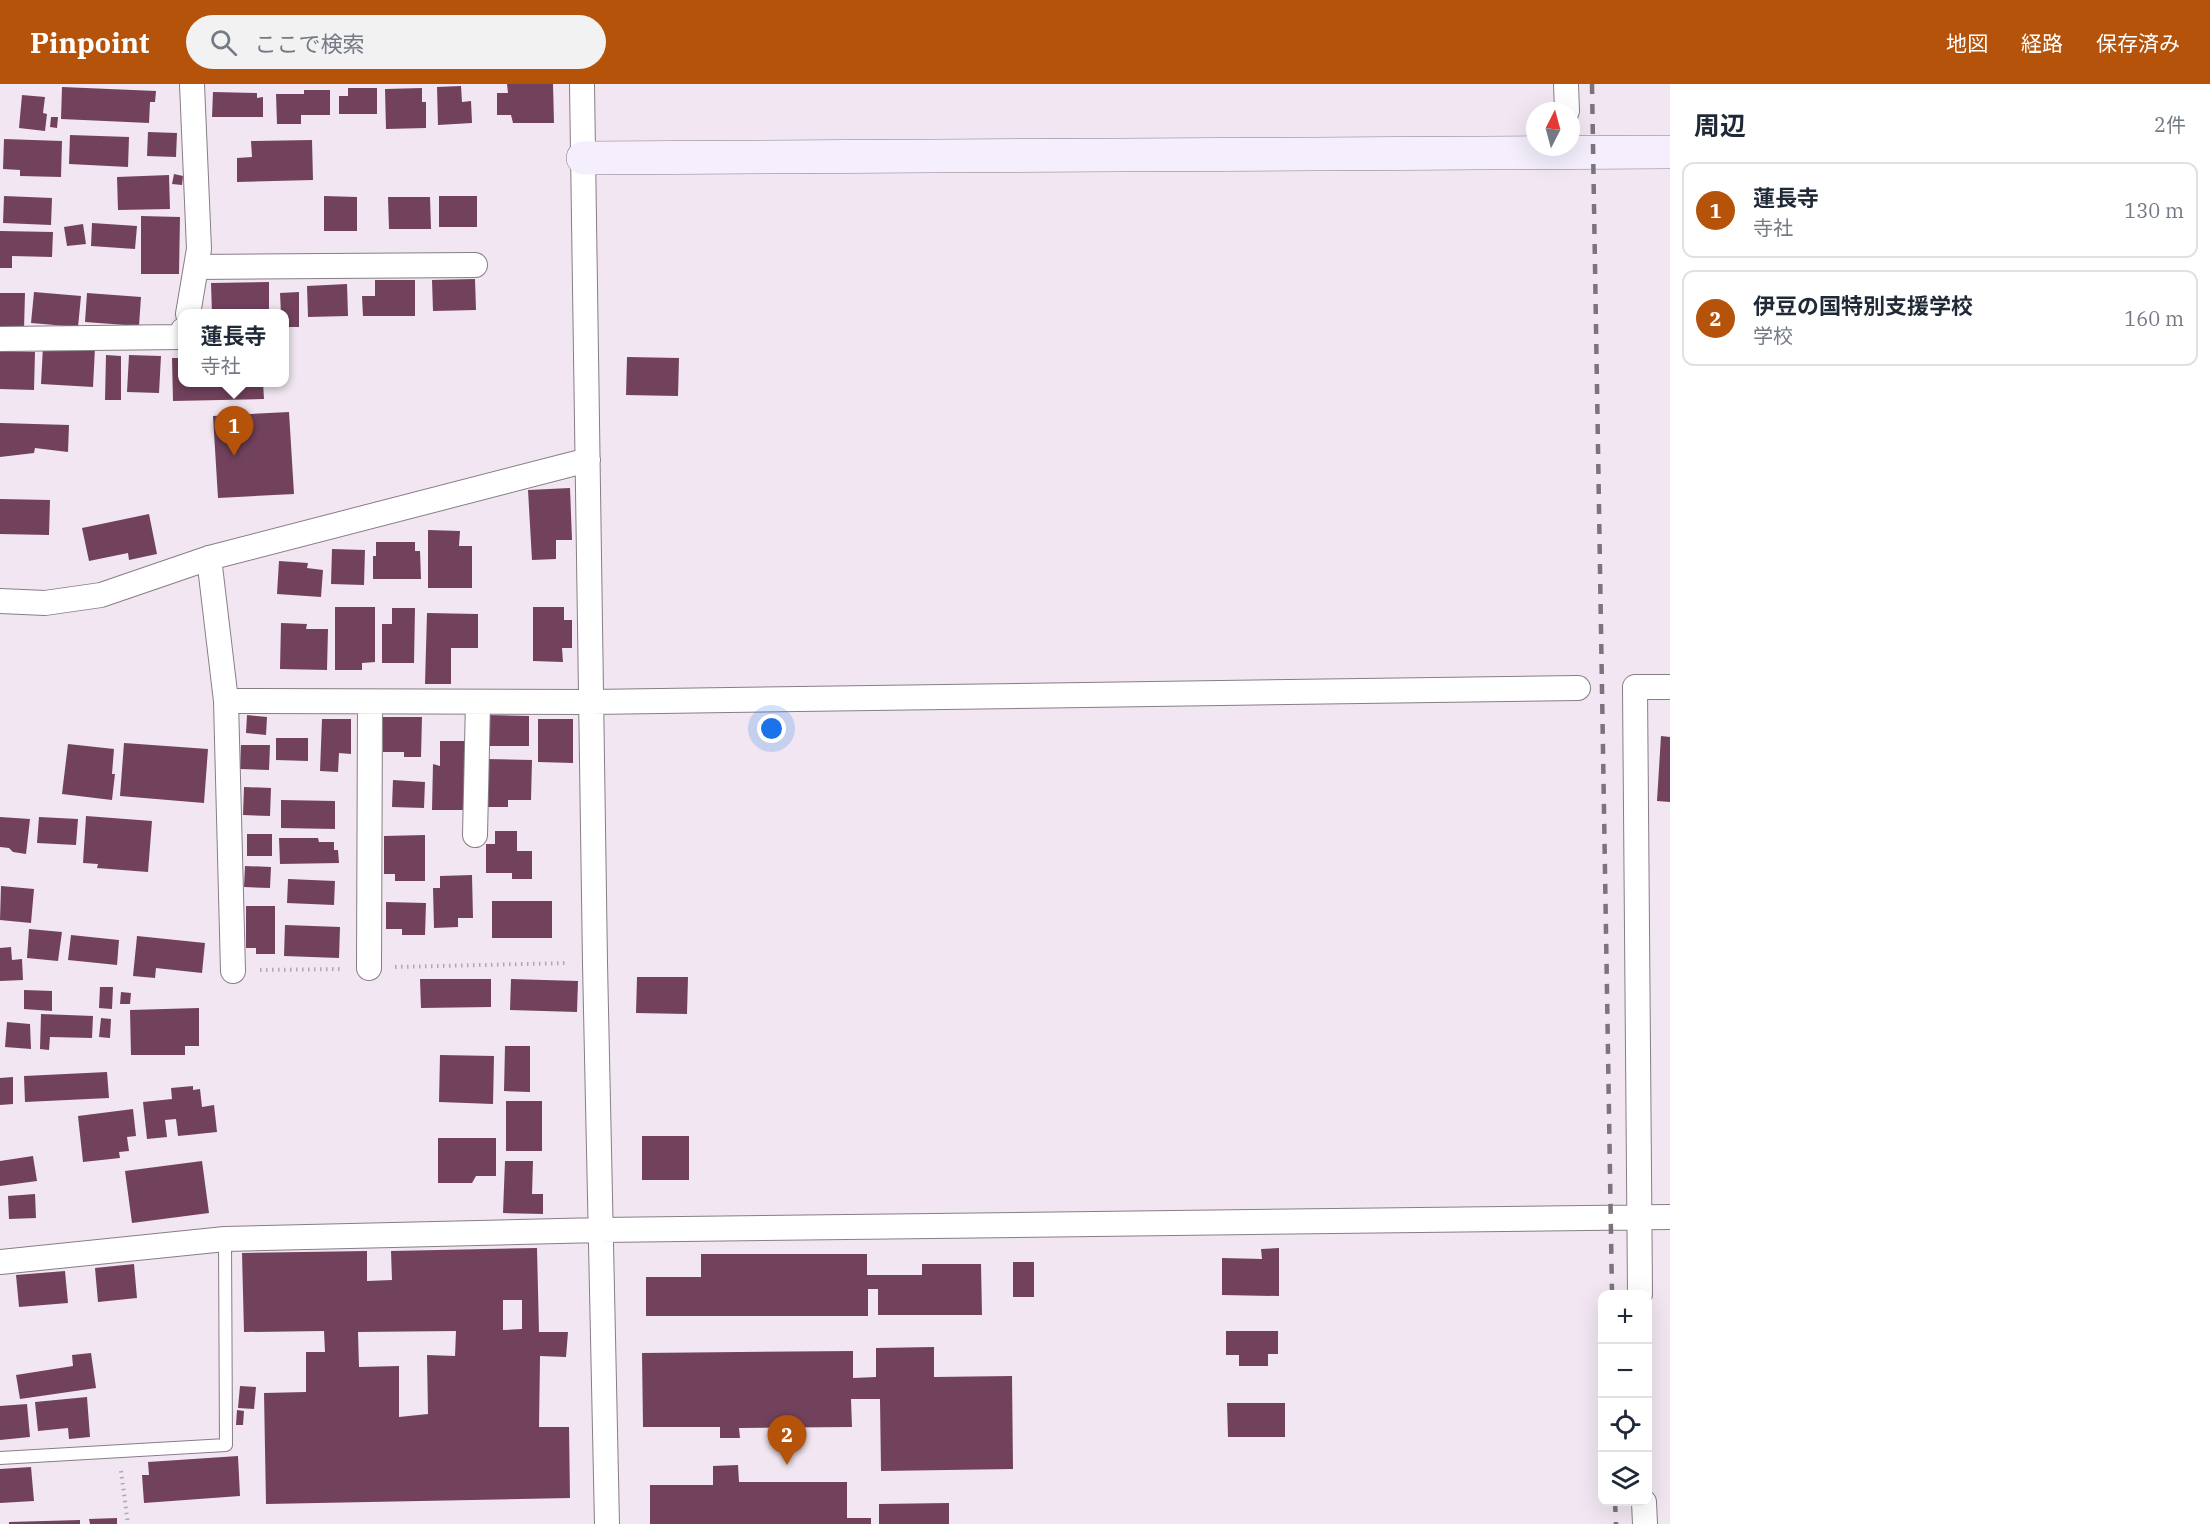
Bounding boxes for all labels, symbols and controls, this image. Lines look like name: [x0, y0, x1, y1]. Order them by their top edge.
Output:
search box: [186, 15, 606, 69]
text: Pinpoint: [30, 24, 150, 61]
icon: search: [207, 26, 240, 59]
text: ここで検索: [255, 29, 365, 58]
text: 地図: [1946, 29, 1988, 57]
text: 経路: [2021, 29, 2063, 57]
text: 保存済み: [2096, 29, 2180, 57]
north arrow: [1526, 102, 1580, 156]
text: 周辺: [1694, 108, 1746, 142]
text: 2件: [2154, 111, 2186, 138]
text: 蓮長寺: [1753, 183, 1819, 212]
text: 1: [1710, 197, 1722, 224]
text: 130 m: [2124, 197, 2184, 224]
text: 寺社: [1753, 214, 1793, 241]
text: 伊豆の国特別支援学校: [1753, 291, 1973, 320]
text: 2: [1710, 305, 1722, 332]
text: 160 m: [2124, 305, 2184, 332]
popup: [178, 309, 289, 387]
text: 蓮長寺: [200, 321, 267, 350]
text: 学校: [1753, 322, 1793, 349]
text: 寺社: [200, 352, 240, 379]
pin: 1: [214, 406, 254, 456]
your location: [757, 714, 786, 743]
map controls: [1598, 1290, 1652, 1506]
button: +: [1598, 1290, 1652, 1344]
button: −: [1598, 1344, 1652, 1398]
button: locate: [1598, 1398, 1652, 1452]
pin: 2: [768, 1416, 806, 1465]
button: layers: [1598, 1452, 1652, 1506]

